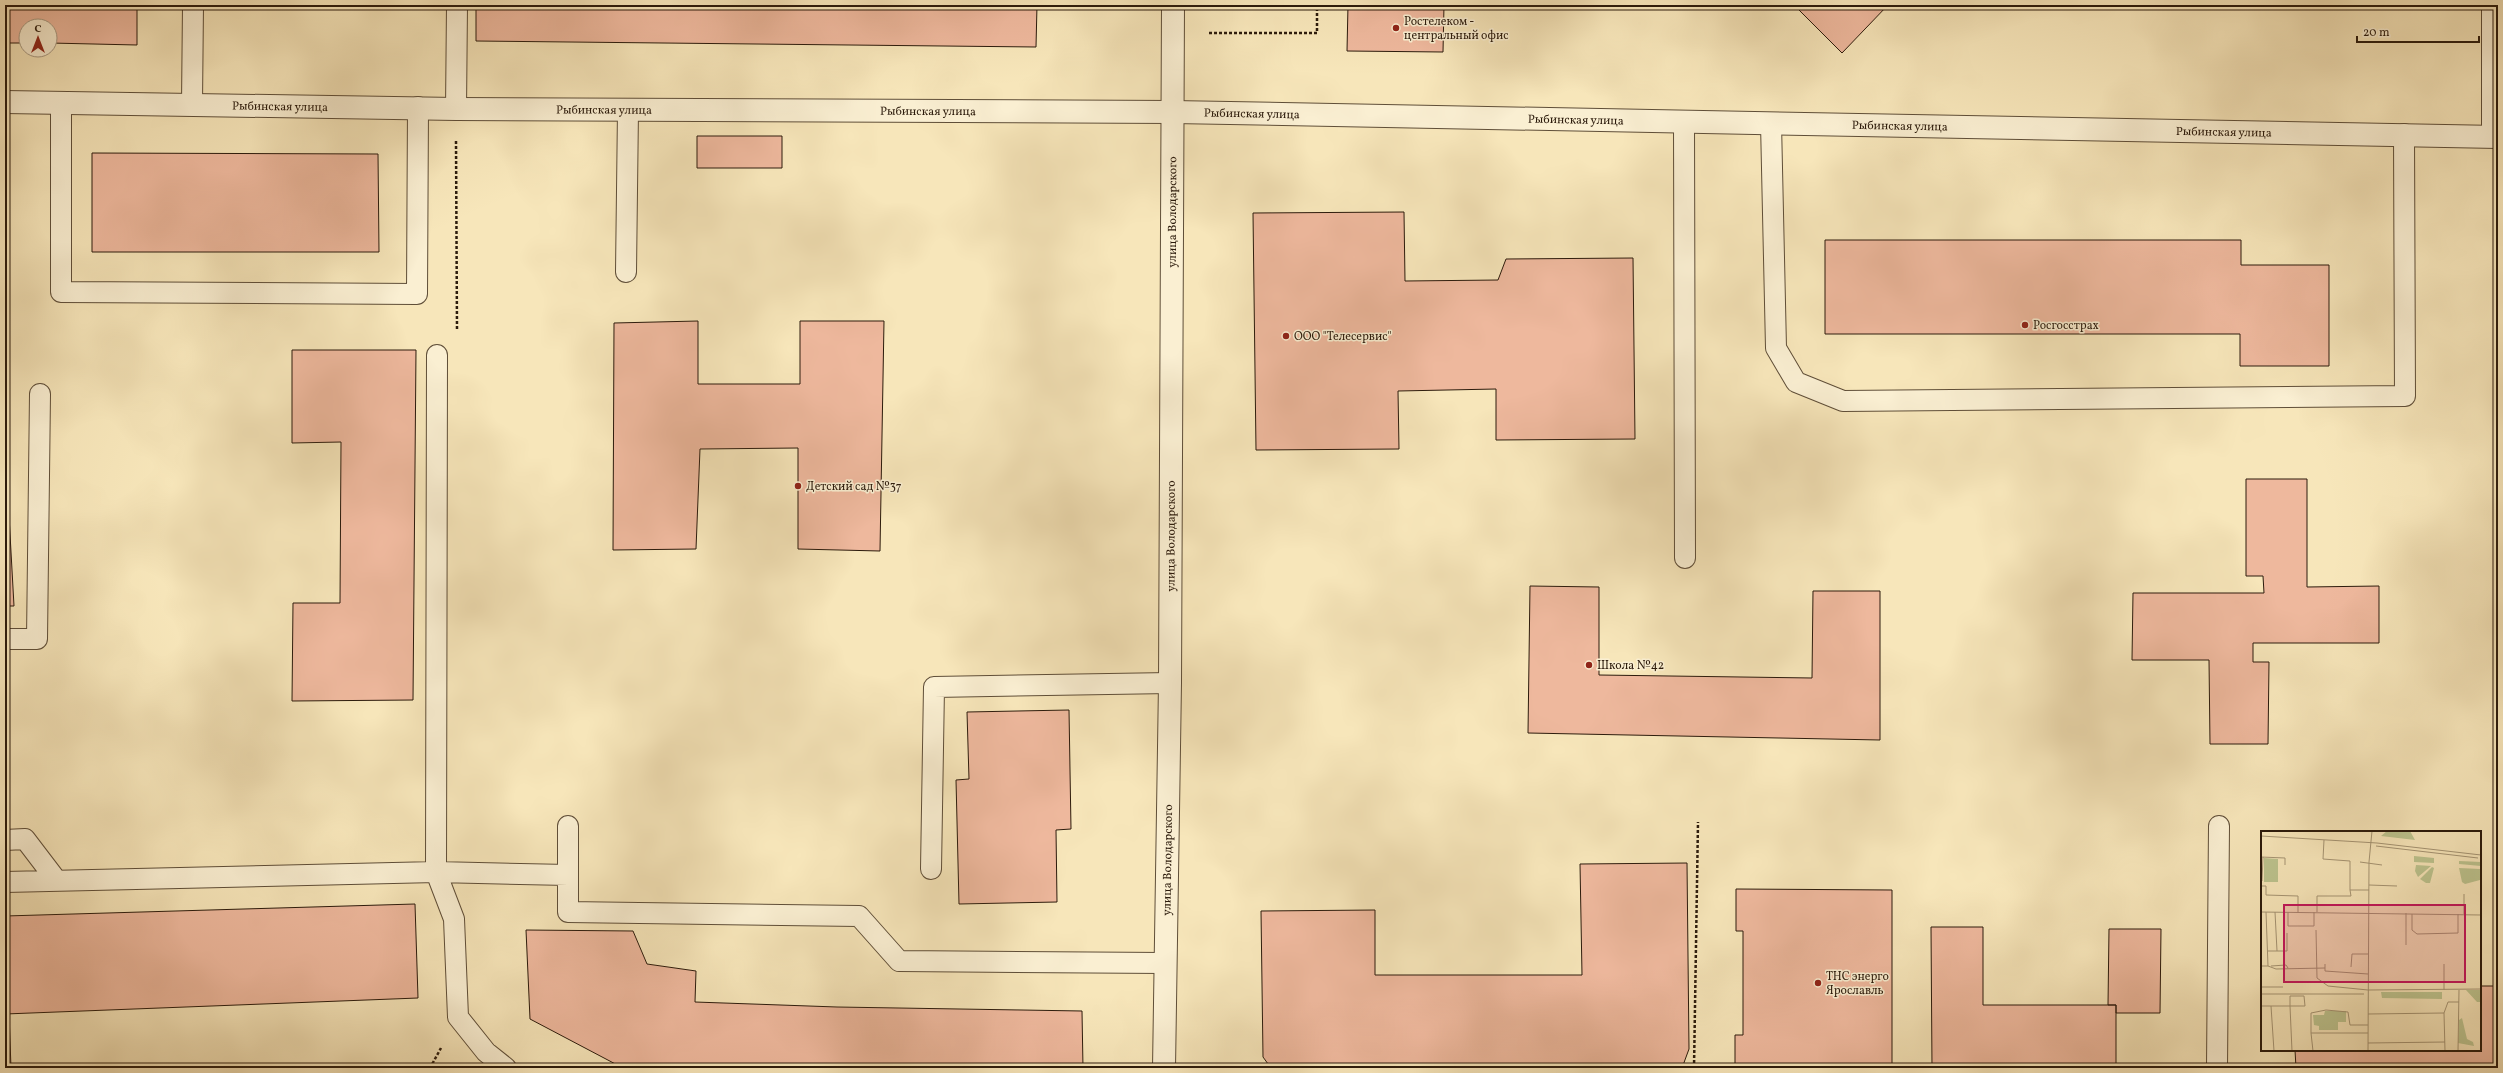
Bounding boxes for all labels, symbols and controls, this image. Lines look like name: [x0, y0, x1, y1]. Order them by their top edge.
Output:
place label: Ростелеком - центральный офис: [1404, 14, 1509, 44]
north arrow: [18, 18, 58, 58]
scale bar: [2357, 18, 2479, 44]
text: С: [34, 22, 42, 37]
marker: Ростелеком - центральный офис: [1391, 23, 1401, 33]
text: 20 m: [2363, 25, 2390, 41]
street label: Рыбинская улица: [232, 99, 328, 116]
street label: Рыбинская улица: [556, 102, 652, 119]
street label: Рыбинская улица: [880, 104, 976, 120]
street label: Рыбинская улица: [1204, 106, 1300, 123]
street label: Рыбинская улица: [1528, 112, 1624, 130]
street label: Рыбинская улица: [1852, 118, 1948, 136]
street label: Рыбинская улица: [2176, 124, 2272, 142]
street label: улица Володарского: [1165, 156, 1181, 268]
place label: Росгосстрах: [2033, 318, 2099, 334]
marker: Росгосстрах: [2020, 320, 2030, 330]
place label: ООО "Телесервис": [1294, 329, 1392, 345]
marker: ООО "Телесервис": [1281, 331, 1291, 341]
place label: Детский сад №37: [806, 479, 902, 495]
street label: улица Володарского: [1163, 480, 1180, 592]
marker: Детский сад №37: [793, 481, 803, 491]
place label: Школа №42: [1597, 658, 1664, 674]
marker: Школа №42: [1584, 660, 1594, 670]
street label: улица Володарского: [1159, 804, 1177, 916]
inset map: [2261, 831, 2481, 1051]
place label: ТНС энерго Ярославль: [1826, 969, 1889, 999]
marker: ТНС энерго Ярославль: [1813, 978, 1823, 988]

